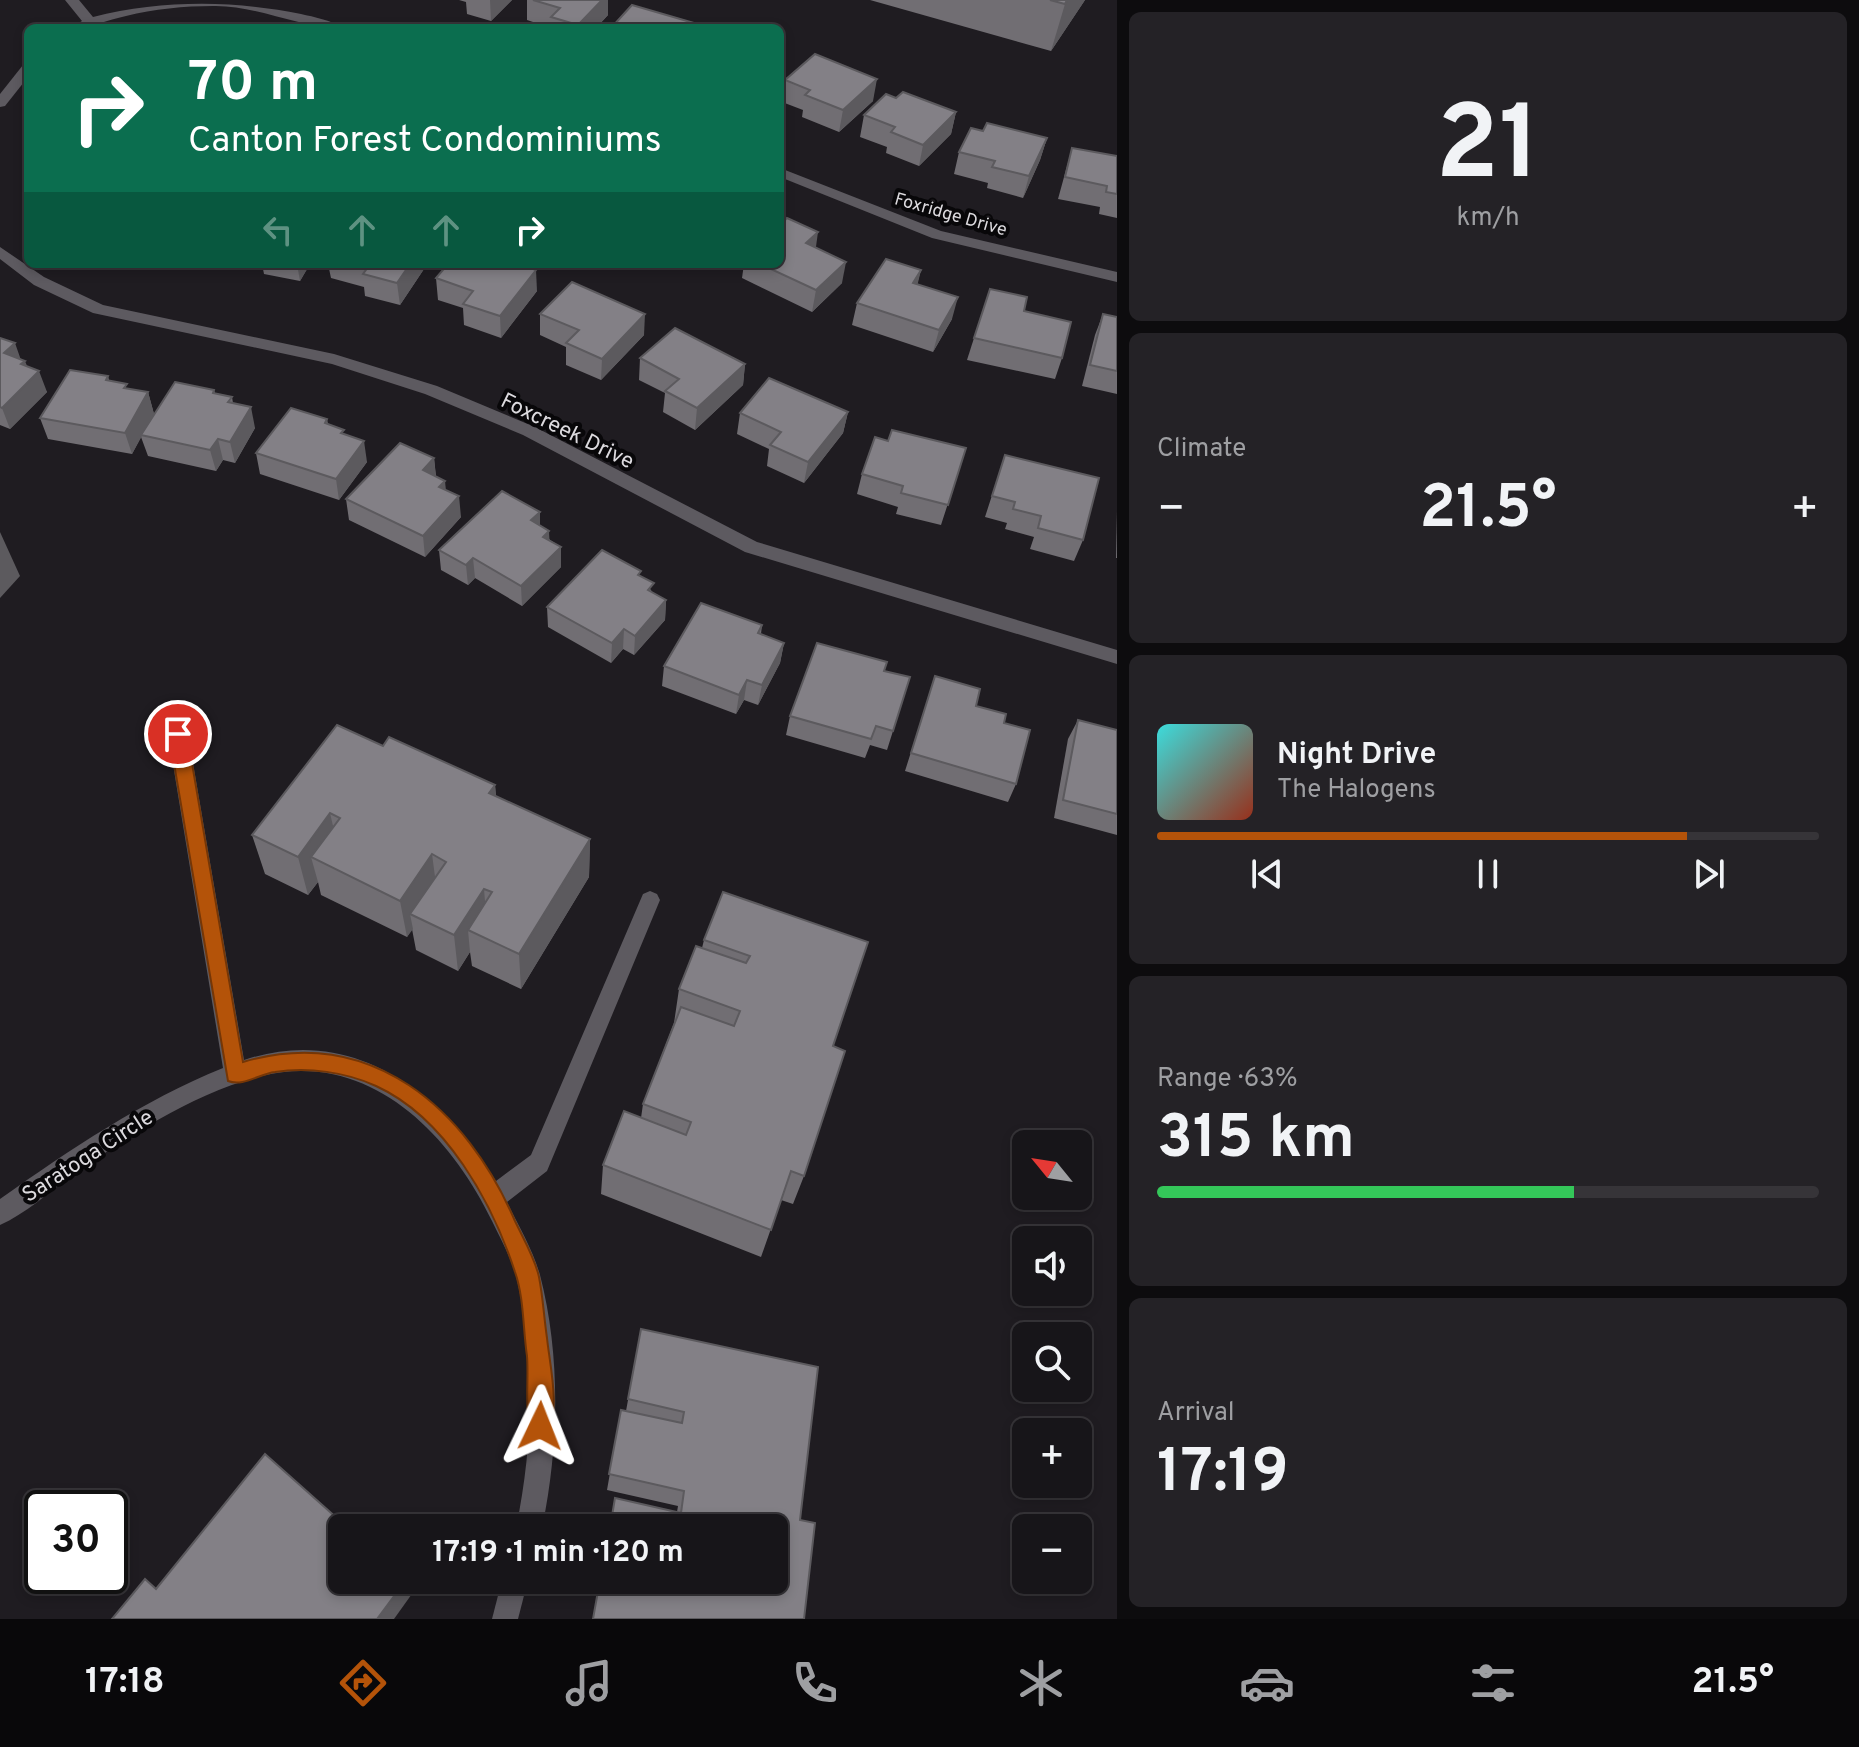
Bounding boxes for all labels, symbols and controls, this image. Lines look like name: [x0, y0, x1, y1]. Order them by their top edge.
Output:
text: 70 m: [188, 50, 318, 120]
icon: right: [56, 56, 160, 160]
text: 21: [1435, 84, 1541, 216]
text: Canton Forest Condominiums: [188, 119, 662, 165]
street label: Foxridge Drive: [892, 188, 1010, 242]
text: km/h: [1456, 202, 1520, 235]
icon: left: [256, 208, 300, 252]
icon: ahead: [340, 208, 384, 252]
icon: ahead: [424, 208, 468, 252]
icon: right: [508, 208, 552, 252]
street label: Foxcreek Drive: [496, 388, 638, 476]
text: Climate: [1157, 433, 1246, 466]
text: 21.5°: [1419, 473, 1557, 549]
text: −: [1157, 483, 1185, 539]
text: +: [1791, 483, 1819, 539]
pin: [144, 700, 212, 768]
icon: arrive: [156, 712, 200, 756]
text: Night Drive: [1277, 737, 1436, 774]
text: The Halogens: [1277, 774, 1436, 807]
icon: previous: [1245, 852, 1289, 896]
icon: pause: [1466, 852, 1510, 896]
icon: next: [1687, 852, 1731, 896]
text: Range · 63%: [1157, 1063, 1298, 1096]
text: 315 km: [1157, 1103, 1355, 1179]
street label: Saratoga Circle: [18, 1105, 159, 1209]
north arrow: [1012, 1130, 1092, 1210]
map controls: [1012, 1130, 1092, 1594]
button: sound: [1012, 1226, 1092, 1306]
button: search: [1012, 1322, 1092, 1402]
position arrow: [498, 1384, 582, 1468]
text: Arrival: [1157, 1397, 1235, 1430]
button: +: [1012, 1418, 1092, 1498]
text: 17:19: [1157, 1437, 1289, 1513]
speed limit sign: 30: [24, 1490, 128, 1594]
button: −: [1012, 1514, 1092, 1594]
text: 17:19 · 1 min · 120 m: [432, 1535, 684, 1572]
icon: directions: [335, 1655, 391, 1711]
icon: music: [561, 1655, 617, 1711]
icon: phone: [787, 1655, 843, 1711]
icon: climate: [1013, 1655, 1069, 1711]
icon: car: [1239, 1655, 1295, 1711]
icon: filters: [1465, 1655, 1521, 1711]
text: 17:18: [85, 1660, 165, 1706]
text: 21.5°: [1692, 1660, 1774, 1706]

